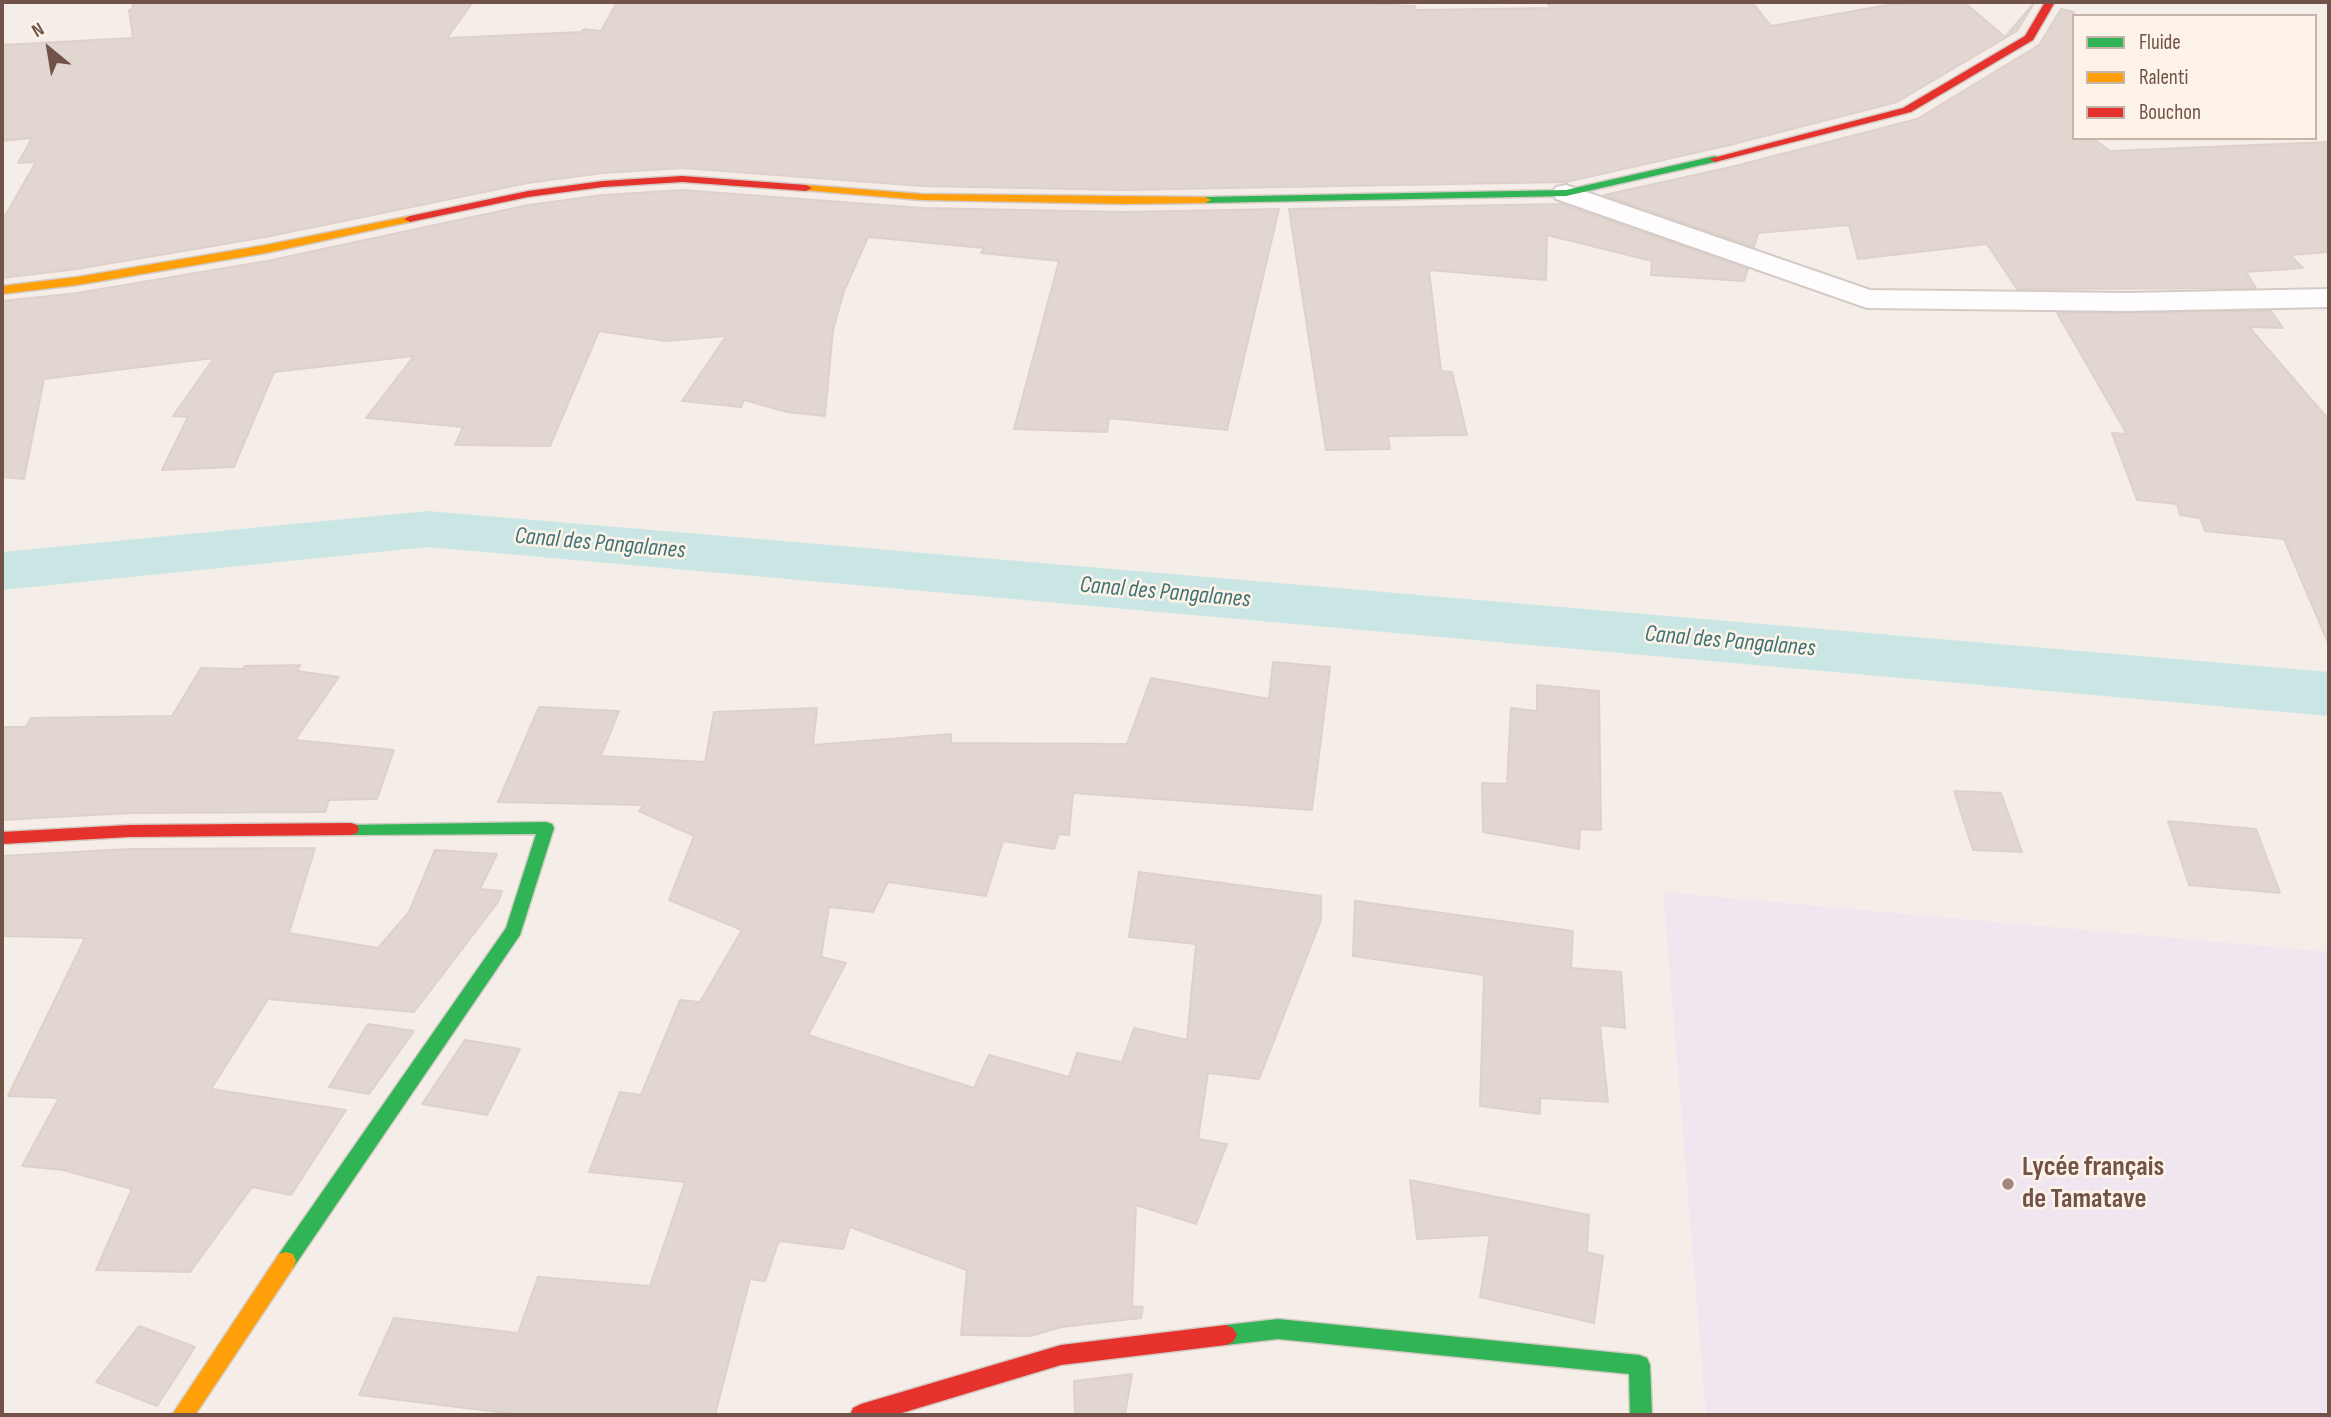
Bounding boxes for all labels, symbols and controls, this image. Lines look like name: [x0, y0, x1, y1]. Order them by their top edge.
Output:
north arrow: [14, 14, 84, 84]
legend: [2072, 14, 2317, 140]
text: N: [28, 18, 48, 43]
text: Fluide: [2139, 30, 2181, 55]
text: Ralenti: [2139, 65, 2188, 90]
text: Bouchon: [2139, 100, 2201, 125]
water label: Canal des Pangalanes: [513, 522, 687, 566]
water label: Canal des Pangalanes: [1078, 571, 1252, 615]
water label: Canal des Pangalanes: [1643, 620, 1817, 664]
place label: Lycée français de Tamatave: [2022, 1151, 2164, 1217]
marker: Lycée français de Tamatave: [2000, 1176, 2016, 1192]

